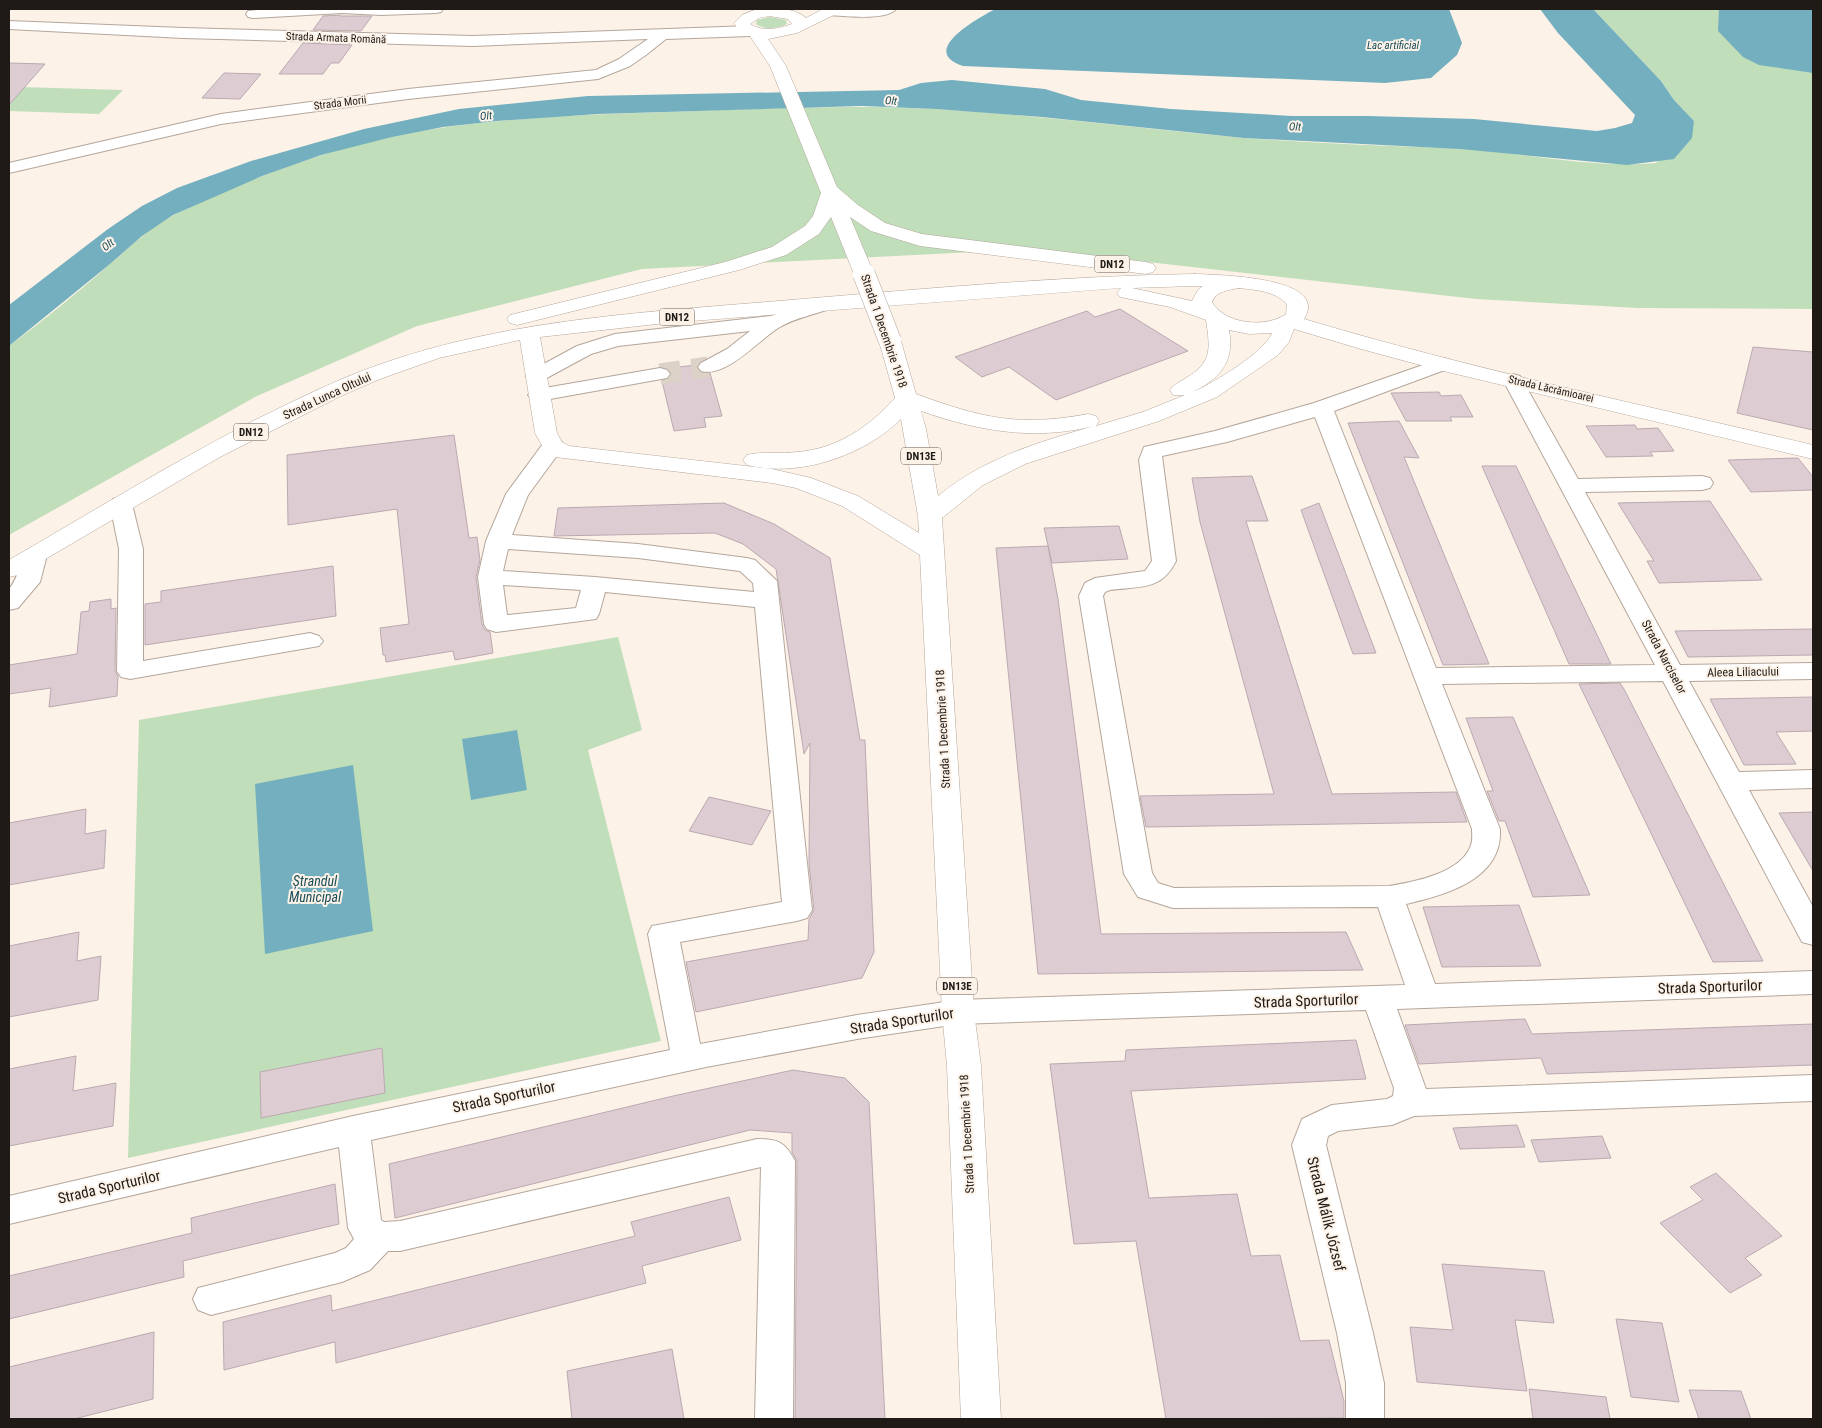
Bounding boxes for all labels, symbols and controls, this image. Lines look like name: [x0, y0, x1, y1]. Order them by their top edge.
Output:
street label: Strada Armata Română: [286, 30, 386, 46]
water label: Lac artificial: [1367, 39, 1420, 52]
street label: Strada Morii: [313, 93, 367, 113]
water label: Olt: [885, 94, 898, 108]
water label: Olt: [479, 109, 493, 123]
water label: Olt: [1289, 120, 1302, 134]
water label: Olt: [99, 236, 117, 254]
road number: DN12: [1094, 255, 1130, 272]
street label: Strada 1 Decembrie 1918: [858, 272, 910, 390]
road number: DN12: [660, 308, 694, 326]
street label: Strada Lunca Oltului: [281, 370, 373, 422]
street label: Strada Lăcrămioarei: [1507, 373, 1595, 405]
road number: DN12: [234, 424, 268, 441]
road number: DN13E: [901, 448, 941, 464]
street label: Strada Narciselor: [1639, 618, 1690, 697]
street label: Aleea Liliacului: [1707, 664, 1779, 680]
street label: Strada 1 Decembrie 1918: [933, 669, 953, 789]
water label: Ștrandul Municipal: [289, 873, 342, 905]
street label: Strada Sporturilor: [1657, 976, 1763, 998]
road number: DN13E: [937, 978, 977, 994]
street label: Strada Sporturilor: [1253, 990, 1359, 1012]
street label: Strada Sporturilor: [849, 1004, 956, 1038]
street label: Strada 1 Decembrie 1918: [957, 1074, 977, 1194]
street label: Strada Sporturilor: [451, 1077, 557, 1117]
street label: Strada Málik József: [1303, 1155, 1349, 1273]
street label: Strada Sporturilor: [56, 1166, 162, 1208]

